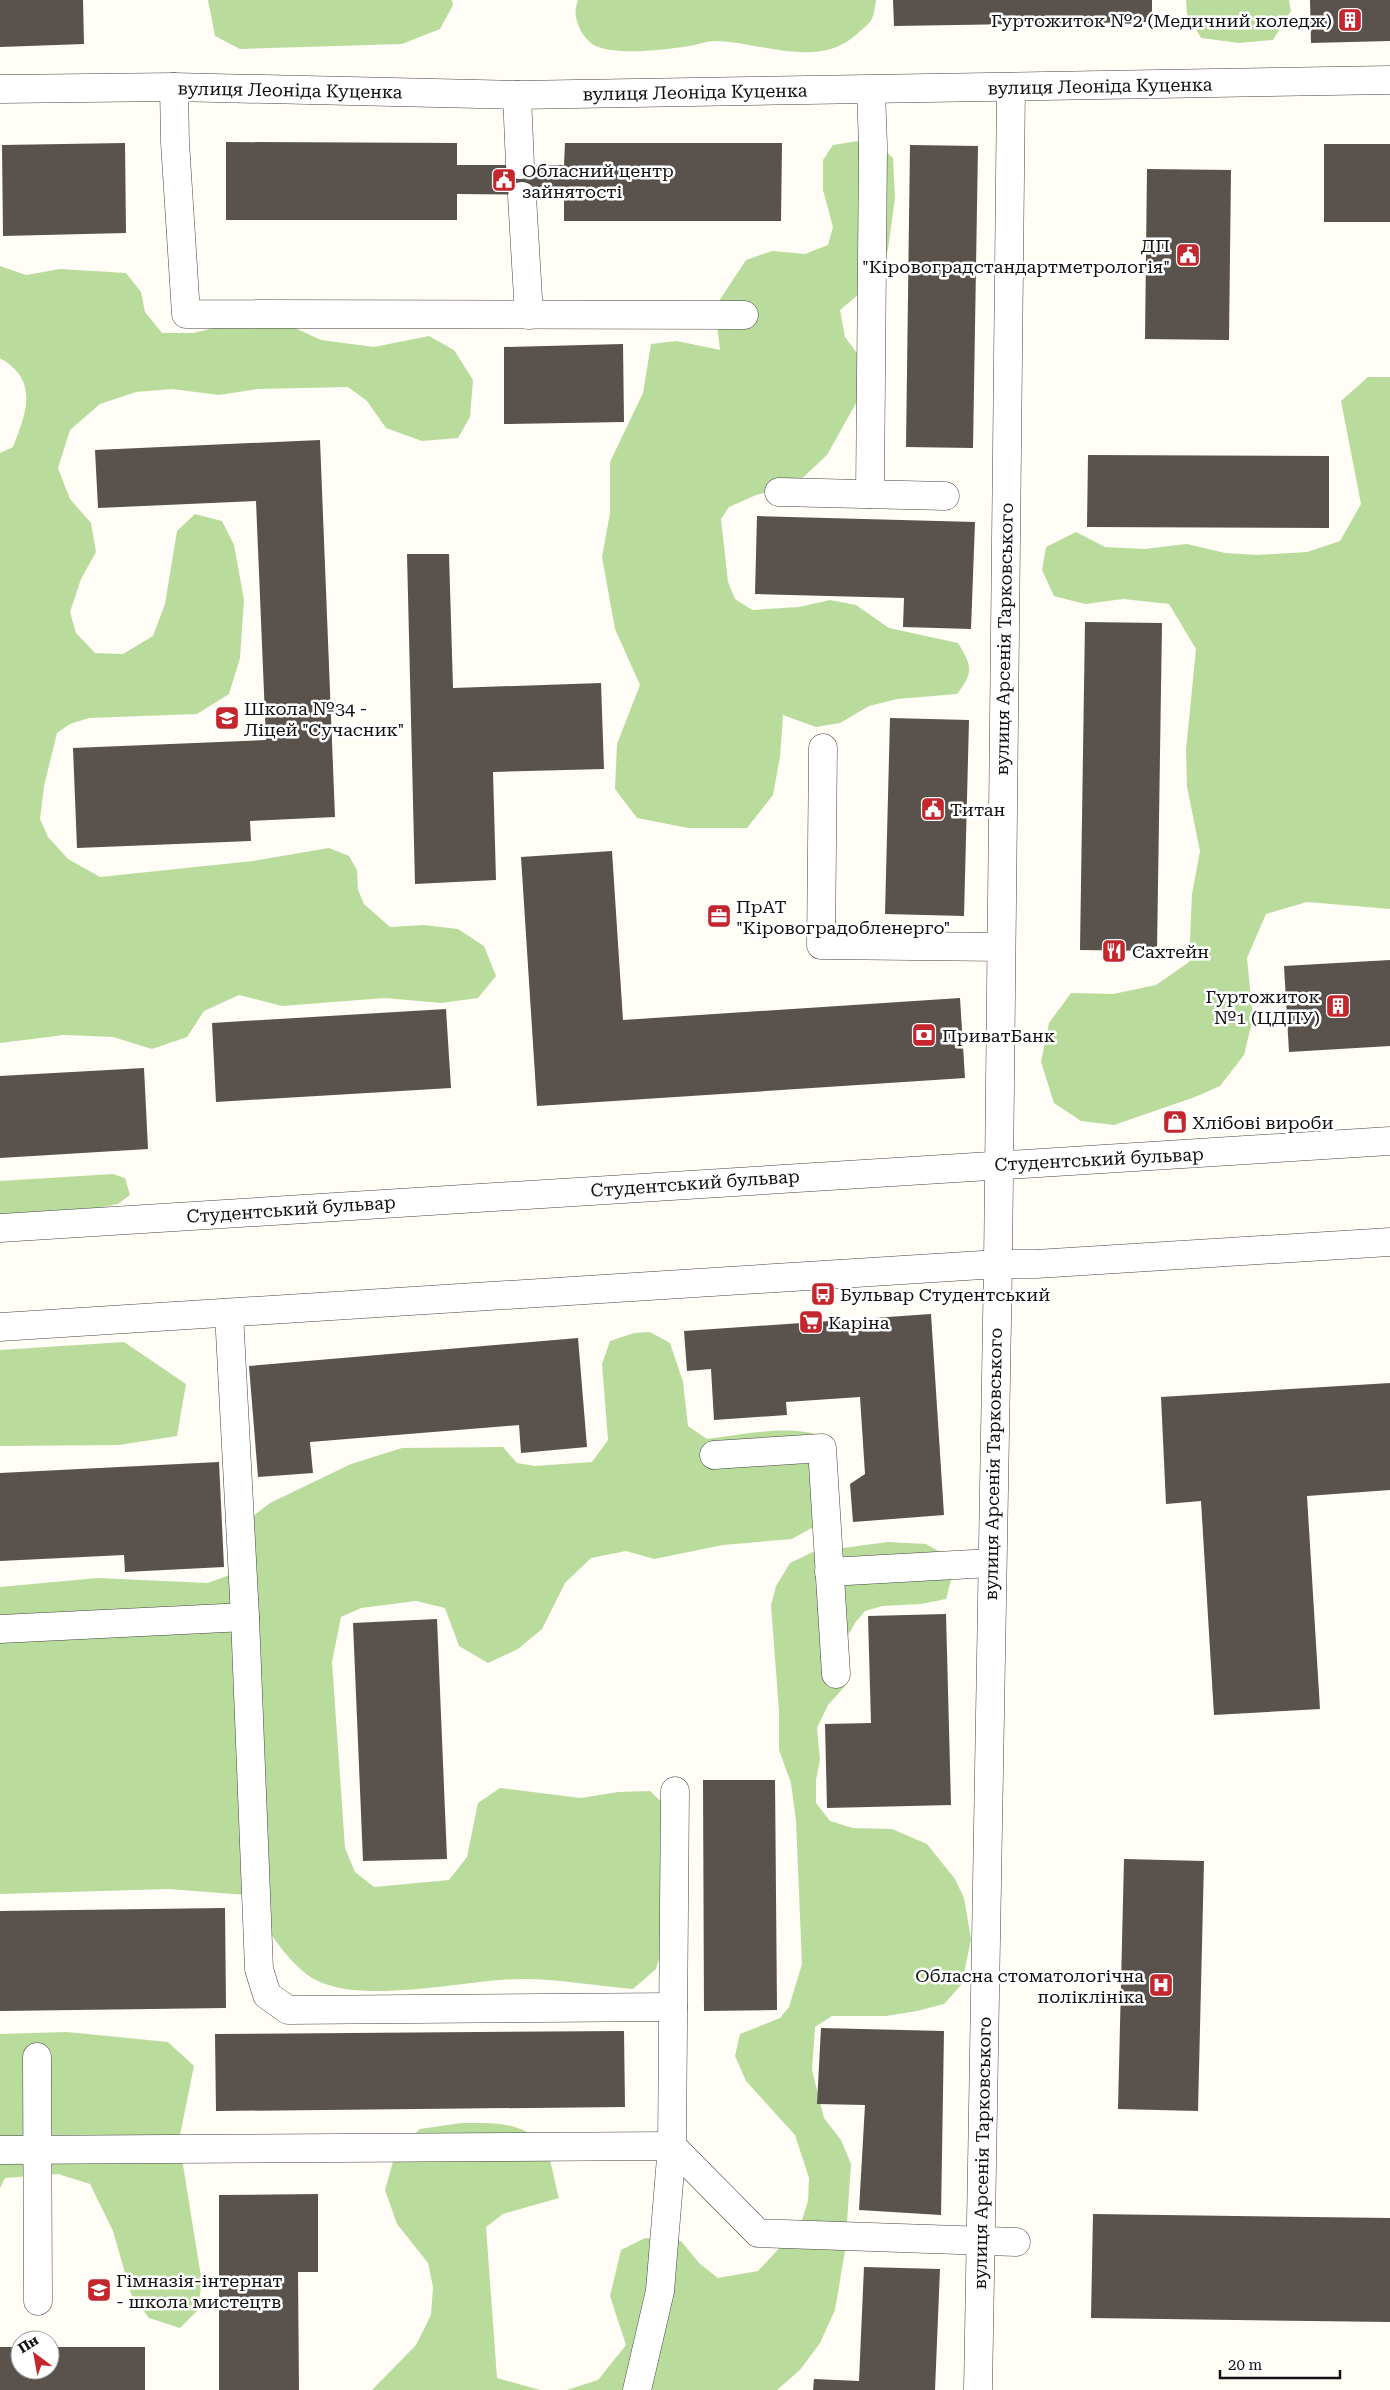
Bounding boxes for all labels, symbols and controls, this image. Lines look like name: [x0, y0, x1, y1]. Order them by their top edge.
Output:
building icon: Гуртожиток №2 (Медичний коледж): [1337, 7, 1363, 33]
place label: Гуртожиток №2 (Медичний коледж): [991, 10, 1332, 31]
street label: вулиця Леоніда Куценка: [987, 74, 1213, 98]
street label: вулиця Леоніда Куценка: [177, 78, 403, 102]
street label: вулиця Леоніда Куценка: [582, 80, 808, 104]
place label: Обласний центр зайнятості: [522, 160, 674, 202]
public building icon: Обласний центр зайнятості: [491, 167, 517, 193]
place label: ДП "Кіровоградстандартметрологія": [862, 235, 1170, 277]
public building icon: ДП "Кіровоградстандартметрологія": [1175, 242, 1201, 268]
street label: вулиця Арсенія Тарковського: [991, 502, 1017, 776]
place label: Школа №34 - Ліцей "Сучасник": [244, 698, 404, 740]
school or university icon: Школа №34 - Ліцей "Сучасник": [214, 705, 240, 731]
public building icon: Титан: [920, 796, 946, 822]
place label: Титан: [950, 799, 1006, 820]
place label: ПрАТ "Кіровоградобленерго": [736, 896, 950, 938]
office icon: ПрАТ "Кіровоградобленерго": [706, 903, 732, 929]
restaurant icon: Сахтейн: [1101, 938, 1127, 964]
place label: Сахтейн: [1132, 941, 1209, 962]
place label: Гуртожиток №1 (ЦДПУ): [1206, 986, 1320, 1028]
building icon: Гуртожиток №1 (ЦДПУ): [1325, 993, 1351, 1019]
bank icon: ПриватБанк: [911, 1022, 937, 1048]
place label: ПриватБанк: [942, 1025, 1055, 1046]
shop icon: Хлібові вироби: [1162, 1109, 1188, 1135]
place label: Хлібові вироби: [1192, 1112, 1334, 1133]
street label: Студентський бульвар: [994, 1143, 1204, 1175]
street label: Студентський бульвар: [590, 1165, 800, 1201]
street label: Студентський бульвар: [186, 1191, 396, 1227]
bus stop icon: Бульвар Студентський: [810, 1281, 836, 1307]
place label: Бульвар Студентський: [840, 1284, 1050, 1305]
supermarket icon: Каріна: [798, 1309, 824, 1335]
place label: Каріна: [828, 1312, 890, 1333]
street label: вулиця Арсенія Тарковського: [980, 1327, 1006, 1601]
place label: Обласна стоматологічна поліклініка: [915, 1965, 1144, 2007]
hospital icon: Обласна стоматологічна поліклініка: [1148, 1972, 1174, 1998]
street label: вулиця Арсенія Тарковського: [969, 2016, 995, 2290]
place label: Гімназія-інтернат - школа мистецтв: [116, 2270, 282, 2312]
school or university icon: Гімназія-інтернат - школа мистецтв: [86, 2277, 112, 2303]
north arrow: [10, 2330, 60, 2380]
text: Пн: [15, 2331, 42, 2356]
scale bar: [1220, 2348, 1340, 2380]
text: 20 m: [1228, 2356, 1263, 2374]

